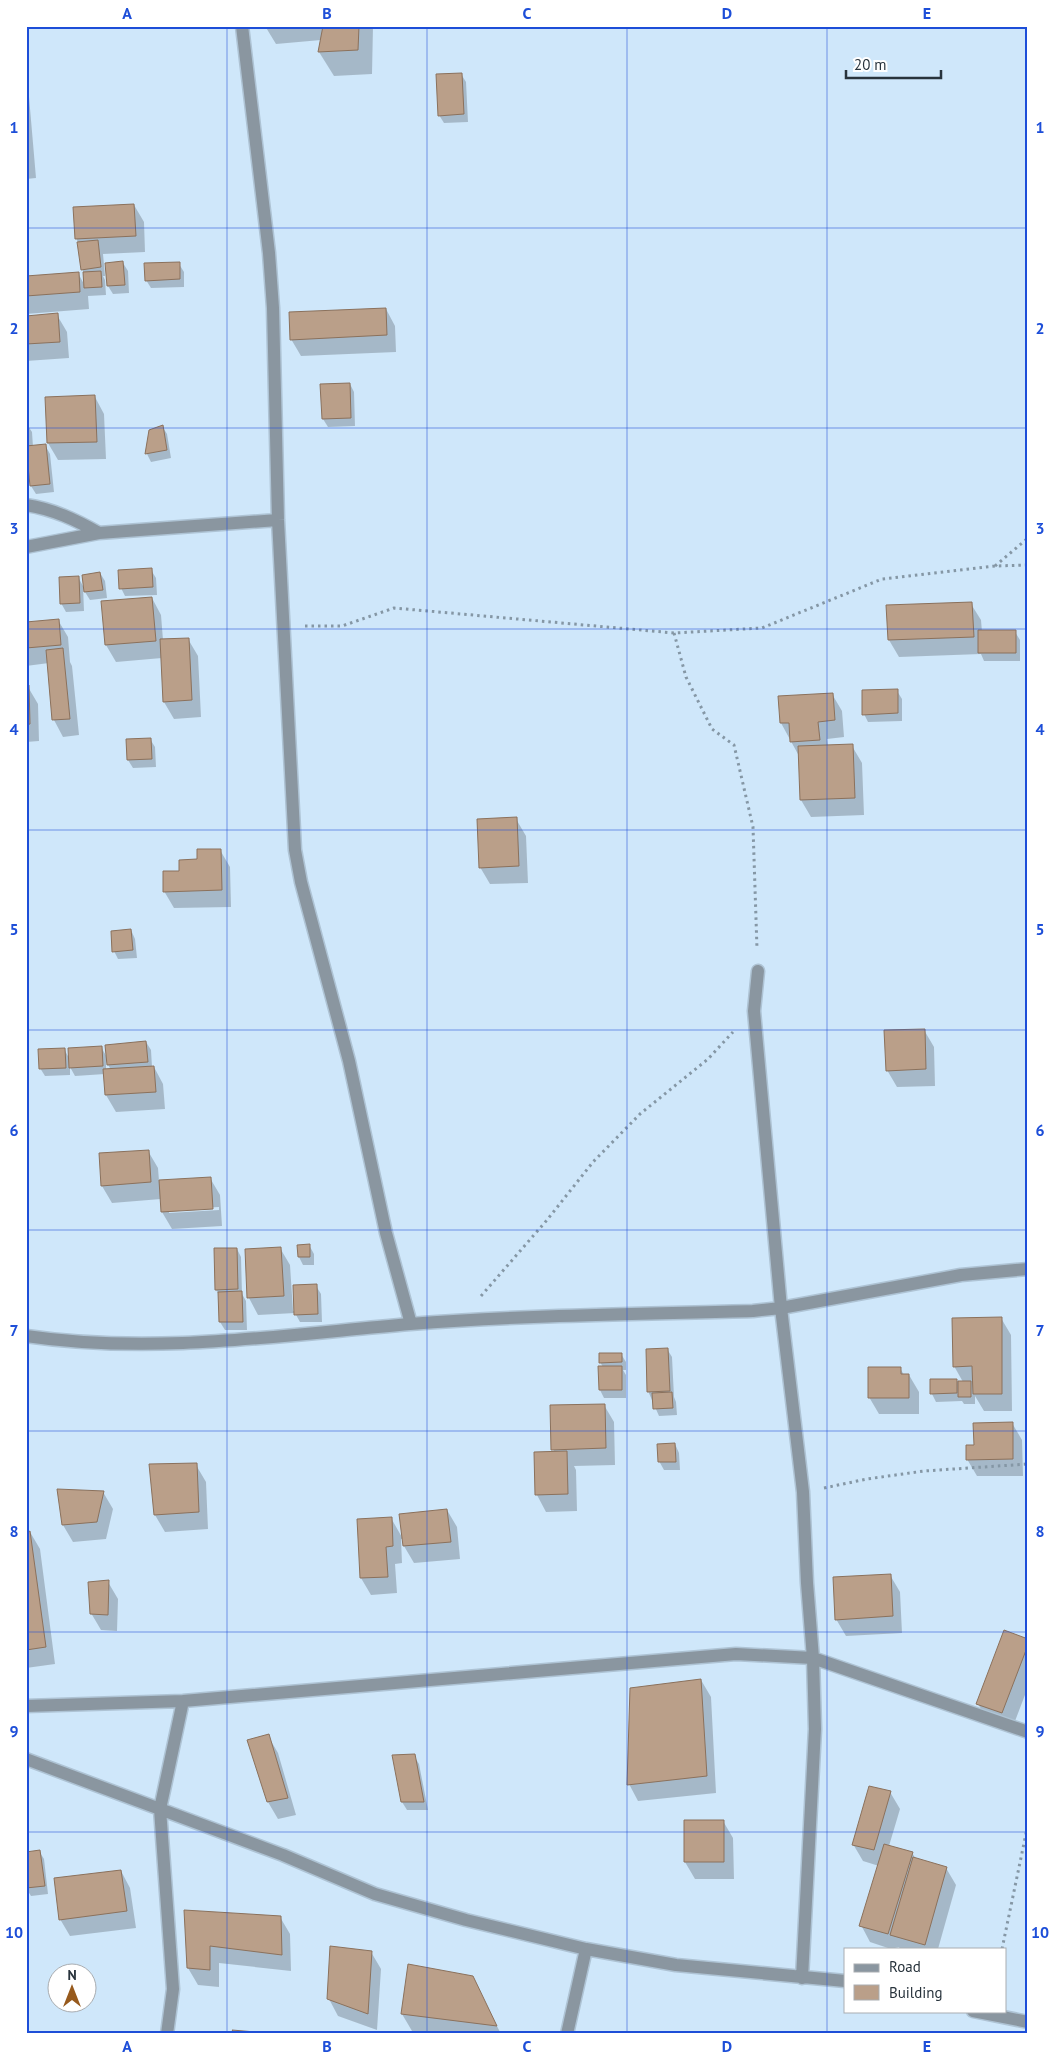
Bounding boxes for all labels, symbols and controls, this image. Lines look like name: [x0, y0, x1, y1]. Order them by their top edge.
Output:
text: A: [122, 3, 132, 23]
text: B: [322, 3, 332, 23]
text: C: [523, 3, 532, 23]
text: D: [722, 3, 732, 23]
text: E: [923, 3, 931, 23]
scale bar: [846, 48, 942, 80]
text: 20 m: [854, 55, 887, 74]
text: 1: [9, 117, 19, 137]
text: 1: [1035, 117, 1045, 137]
text: 2: [9, 318, 19, 338]
text: 2: [1035, 318, 1045, 338]
text: 3: [9, 518, 19, 538]
text: 3: [1035, 518, 1045, 538]
text: 4: [9, 719, 19, 739]
text: 4: [1035, 719, 1045, 739]
text: 5: [9, 919, 19, 939]
text: 5: [1035, 919, 1045, 939]
text: 6: [9, 1120, 19, 1140]
text: 6: [1035, 1120, 1045, 1140]
text: 7: [9, 1320, 19, 1340]
text: 7: [1035, 1320, 1045, 1340]
text: 8: [9, 1521, 19, 1541]
text: 8: [1035, 1521, 1045, 1541]
text: 9: [9, 1721, 19, 1741]
text: 9: [1035, 1721, 1045, 1741]
text: 10: [5, 1922, 23, 1942]
text: 10: [1031, 1922, 1049, 1942]
legend: [844, 1948, 1006, 2012]
text: Road: [889, 1957, 921, 1976]
north arrow: [48, 1962, 98, 2012]
text: N: [67, 1966, 77, 1984]
text: Building: [889, 1983, 943, 2002]
text: A: [122, 2036, 132, 2056]
text: B: [322, 2036, 332, 2056]
text: C: [523, 2036, 532, 2056]
text: D: [722, 2036, 732, 2056]
text: E: [923, 2036, 931, 2056]

